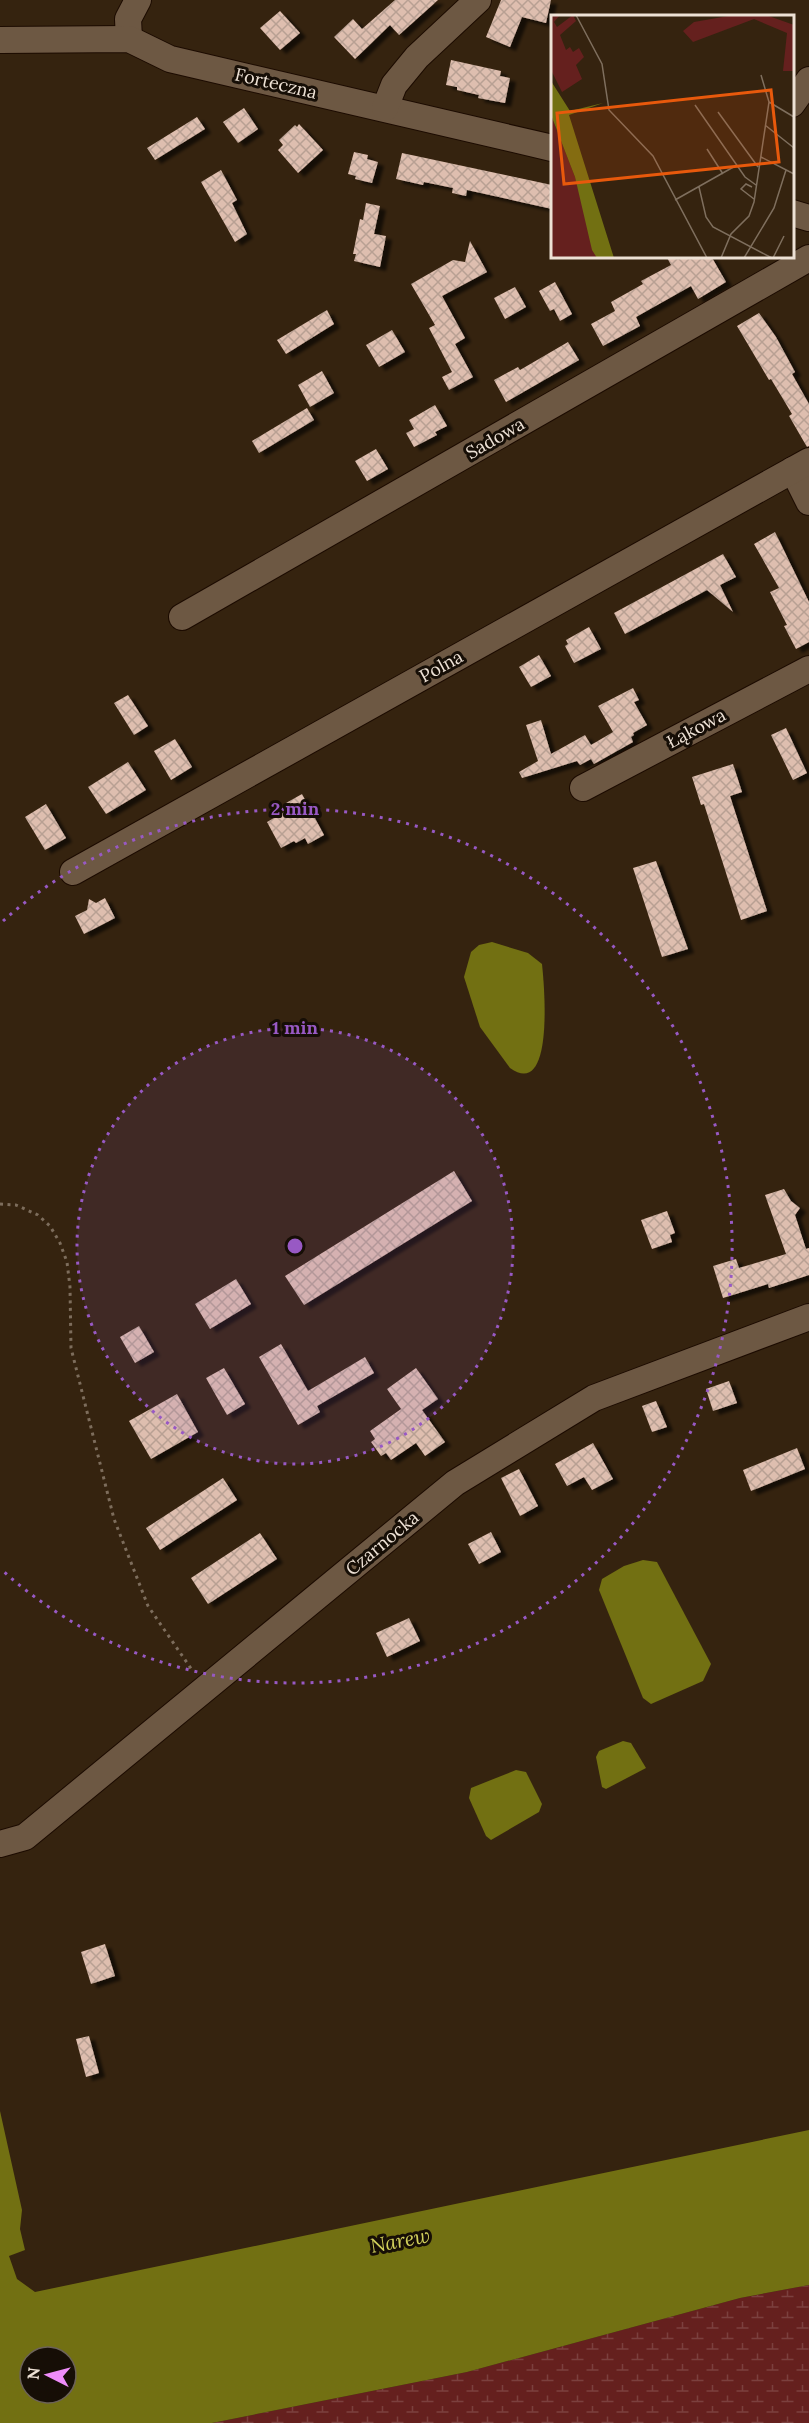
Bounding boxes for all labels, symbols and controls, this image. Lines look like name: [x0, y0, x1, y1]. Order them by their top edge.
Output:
inset map: [551, 15, 794, 258]
street label: Forteczna: [233, 62, 319, 104]
street label: Sadowa: [461, 412, 529, 464]
street label: Polna: [415, 645, 467, 687]
street label: Łąkowa: [663, 703, 729, 753]
text: 2 min: [271, 797, 320, 820]
text: 1 min: [272, 1016, 318, 1039]
centre of rings: [285, 1236, 305, 1256]
street label: Czarnocka: [341, 1506, 423, 1580]
water label: Narew: [368, 2222, 432, 2258]
north arrow: [18, 2345, 78, 2405]
text: N: [22, 2366, 44, 2381]

